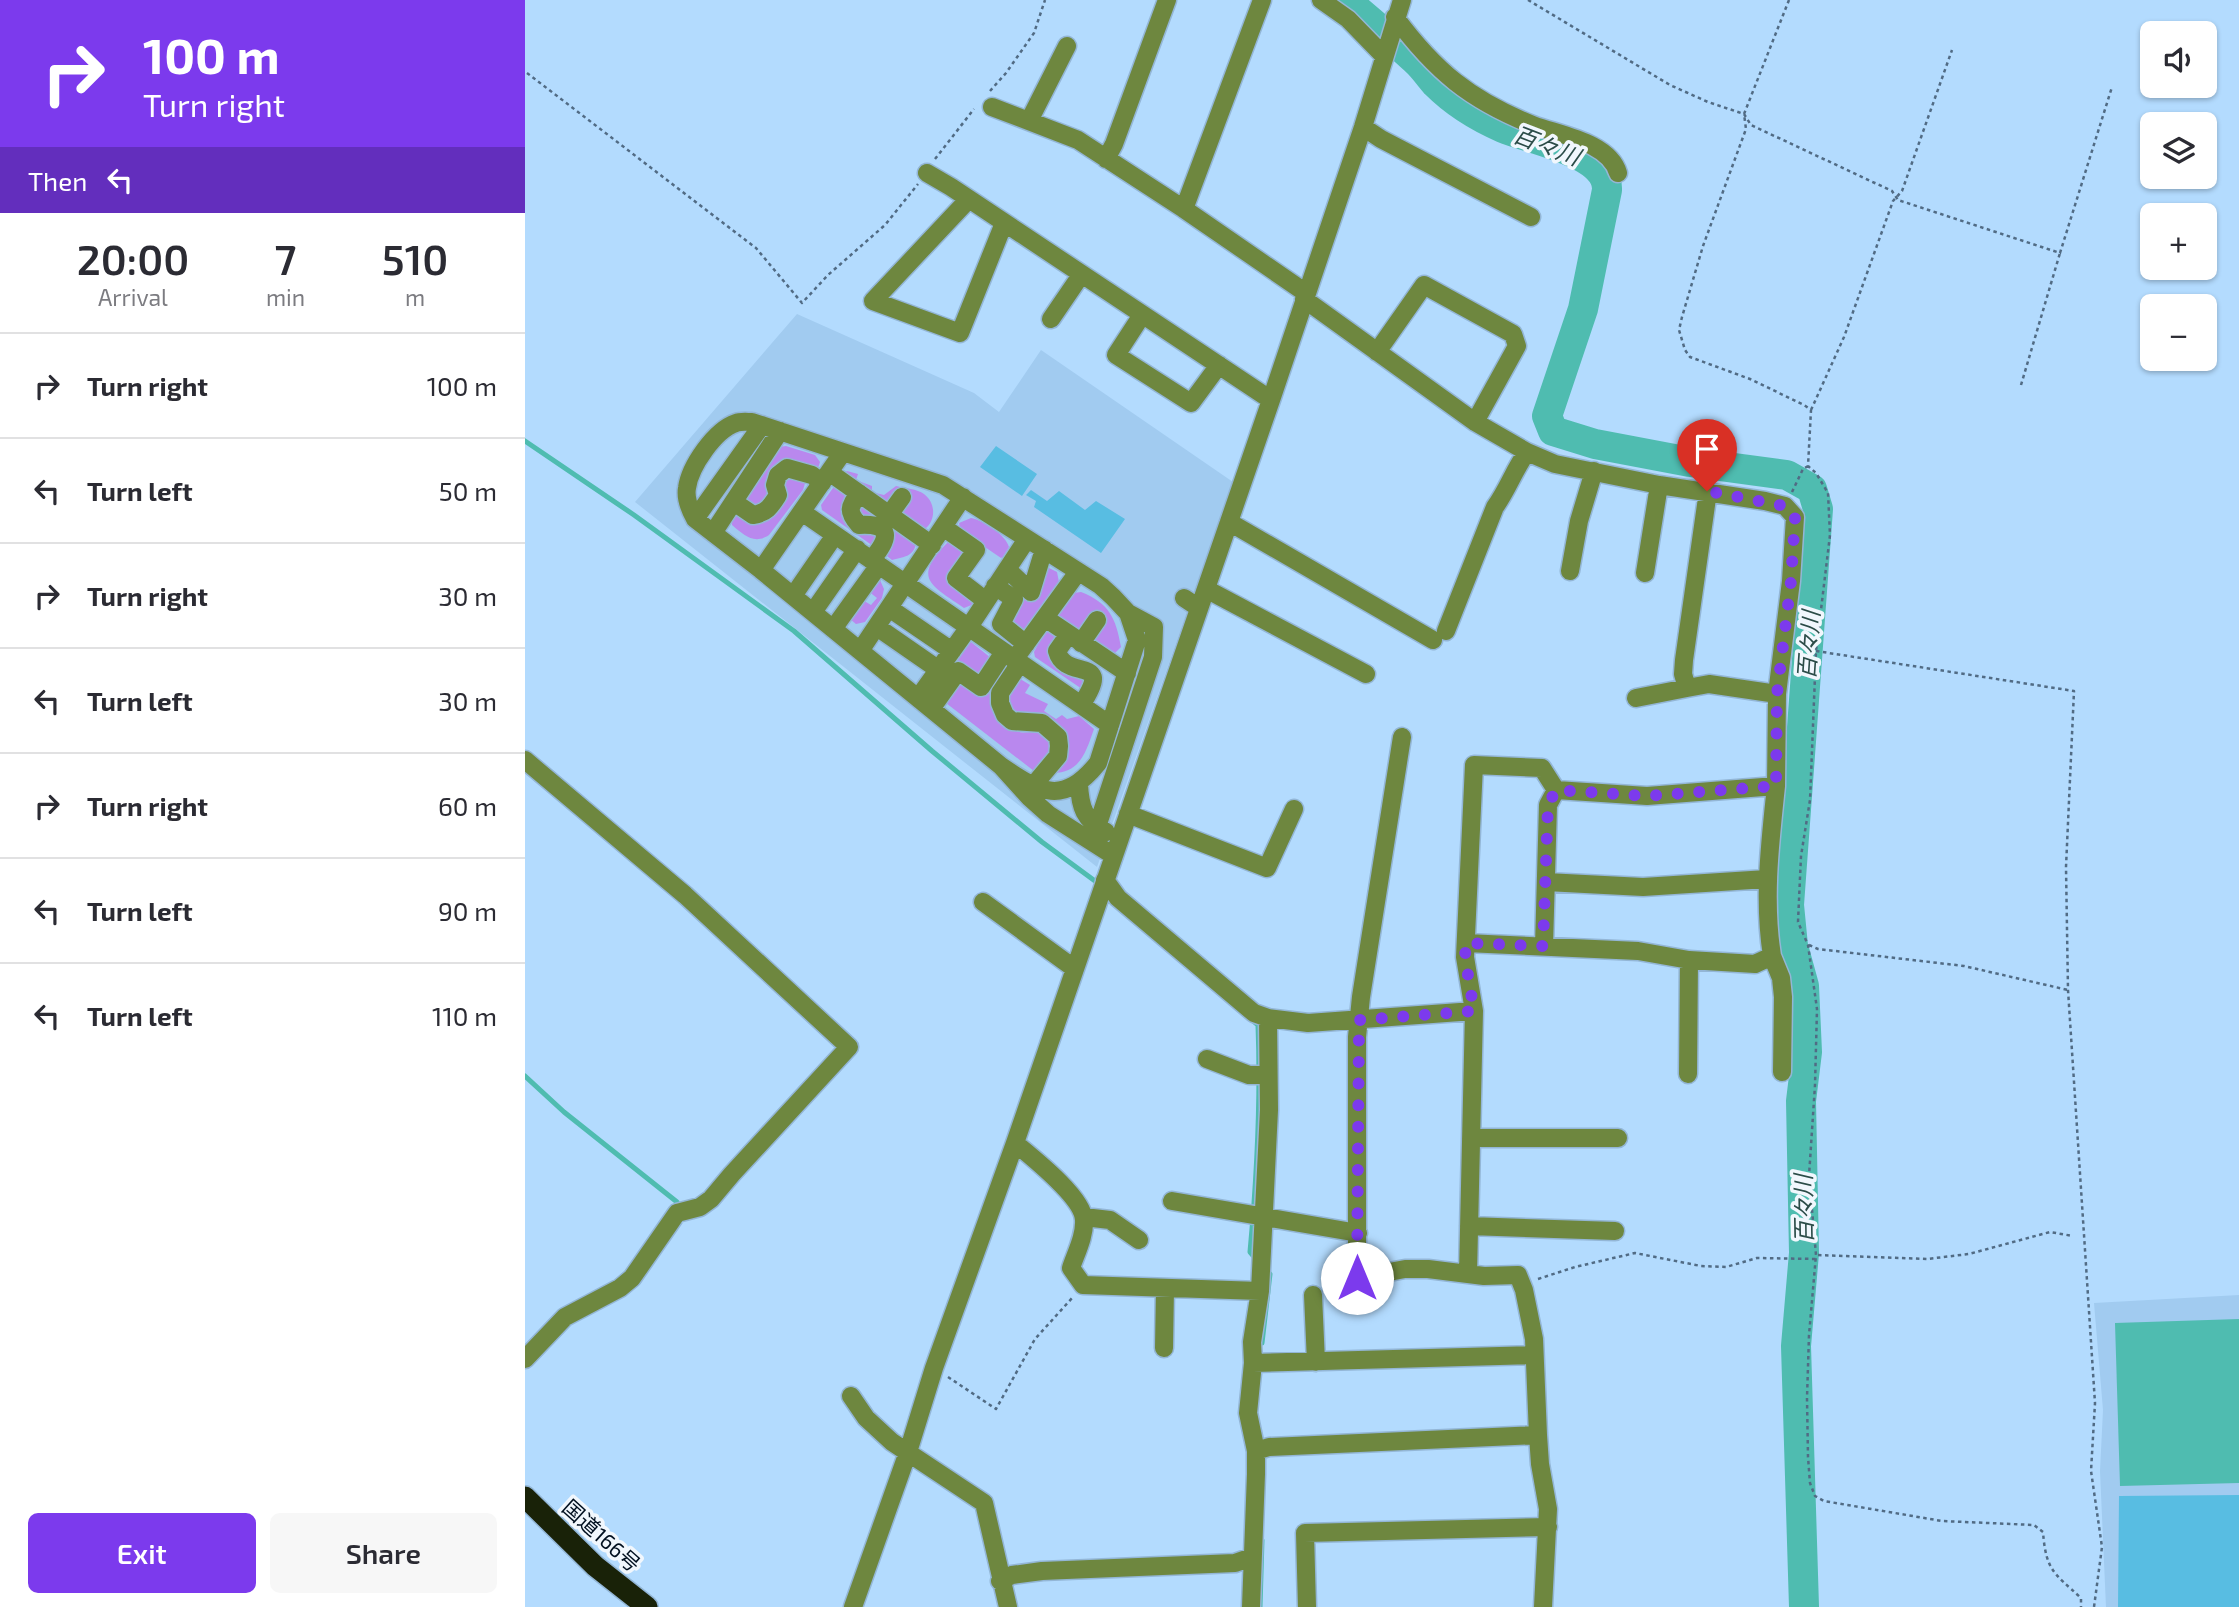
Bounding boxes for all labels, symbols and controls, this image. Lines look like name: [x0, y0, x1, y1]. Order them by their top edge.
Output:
map controls: [2140, 21, 2217, 371]
button: sound: [2140, 21, 2217, 98]
text: 100 m: [143, 25, 280, 84]
icon: right: [28, 28, 119, 119]
text: Turn right: [143, 85, 285, 123]
button: layers: [2140, 112, 2217, 189]
water label: 百々川: [1510, 120, 1587, 172]
icon: left: [101, 161, 139, 199]
text: Then: [28, 165, 87, 196]
button: +: [2140, 203, 2217, 280]
text: 20:00: [77, 233, 189, 283]
text: 7: [275, 233, 296, 283]
text: 510: [382, 233, 448, 283]
text: Arrival: [98, 283, 168, 311]
text: min: [266, 283, 305, 311]
text: m: [405, 283, 425, 311]
button: −: [2140, 294, 2217, 371]
icon: right: [28, 367, 66, 405]
text: Turn right: [87, 370, 208, 401]
text: 100 m: [427, 370, 497, 401]
pin: [1677, 419, 1737, 491]
icon: arrive: [1688, 430, 1726, 468]
icon: left: [28, 472, 66, 510]
text: Turn left: [87, 475, 193, 506]
text: 50 m: [439, 475, 497, 506]
icon: right: [28, 577, 66, 615]
text: Turn right: [87, 580, 208, 611]
text: 30 m: [438, 580, 497, 611]
water label: 百々川: [1792, 607, 1825, 680]
icon: left: [28, 682, 66, 720]
text: Turn left: [87, 685, 193, 716]
text: 30 m: [438, 685, 497, 716]
icon: right: [28, 787, 66, 825]
text: Turn right: [87, 790, 208, 821]
text: 60 m: [438, 790, 497, 821]
icon: left: [28, 892, 66, 930]
text: Turn left: [87, 895, 193, 926]
text: 90 m: [438, 895, 497, 926]
icon: left: [28, 997, 66, 1035]
text: Turn left: [87, 1000, 193, 1031]
text: 110 m: [432, 1000, 497, 1031]
water label: 百々川: [1788, 1171, 1818, 1244]
position arrow: [1320, 1241, 1394, 1315]
street label: 国道166号: [558, 1494, 646, 1576]
button: Exit: [28, 1513, 256, 1593]
button: Share: [270, 1513, 497, 1593]

